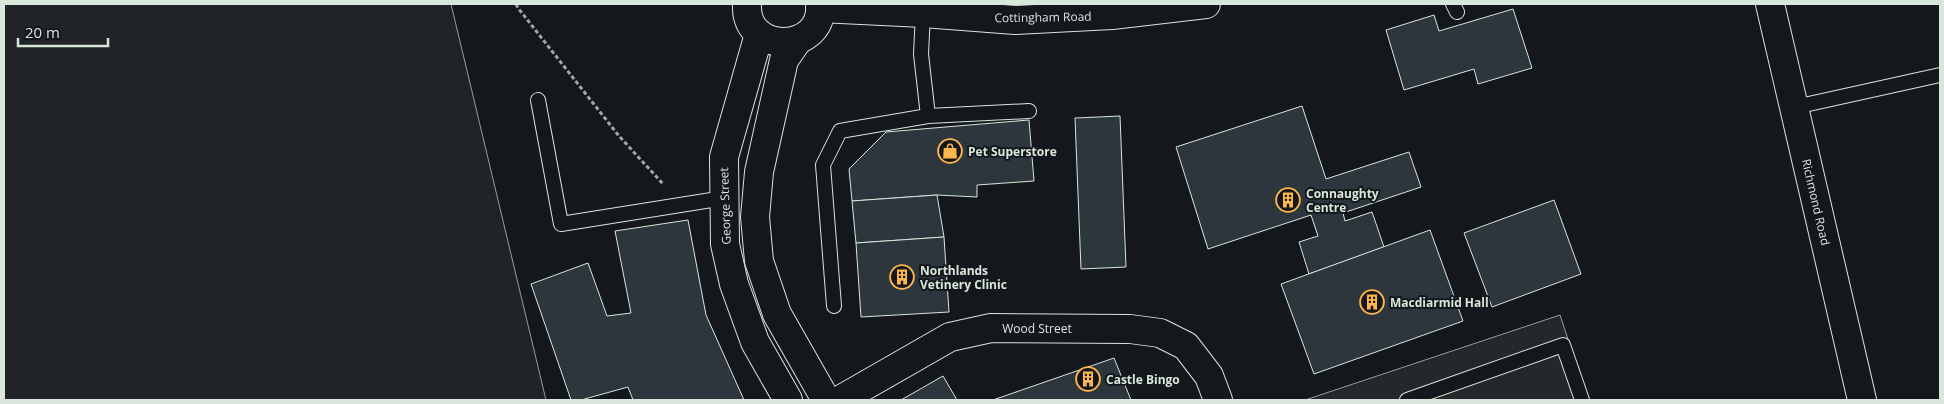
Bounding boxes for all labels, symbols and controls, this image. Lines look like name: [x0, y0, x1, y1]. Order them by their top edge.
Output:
street label: Cottingham Road: [994, 8, 1092, 26]
scale bar: [18, 15, 108, 47]
text: 20 m: [25, 22, 60, 42]
shop icon: Pet Superstore: [937, 138, 963, 164]
place label: Pet Superstore: [968, 143, 1057, 160]
street label: Richmond Road: [1798, 157, 1834, 247]
street label: George Street: [715, 167, 735, 245]
place label: Connaughty Centre: [1306, 185, 1379, 216]
building icon: Connaughty Centre: [1275, 187, 1301, 213]
place label: Northlands Vetinery Clinic: [920, 262, 1007, 293]
building icon: Northlands Vetinery Clinic: [889, 264, 915, 290]
building icon: Macdiarmid Hall: [1359, 289, 1385, 315]
place label: Macdiarmid Hall: [1390, 294, 1489, 311]
street label: Wood Street: [1002, 320, 1072, 337]
building icon: Castle Bingo: [1075, 366, 1101, 392]
place label: Castle Bingo: [1106, 371, 1180, 388]

